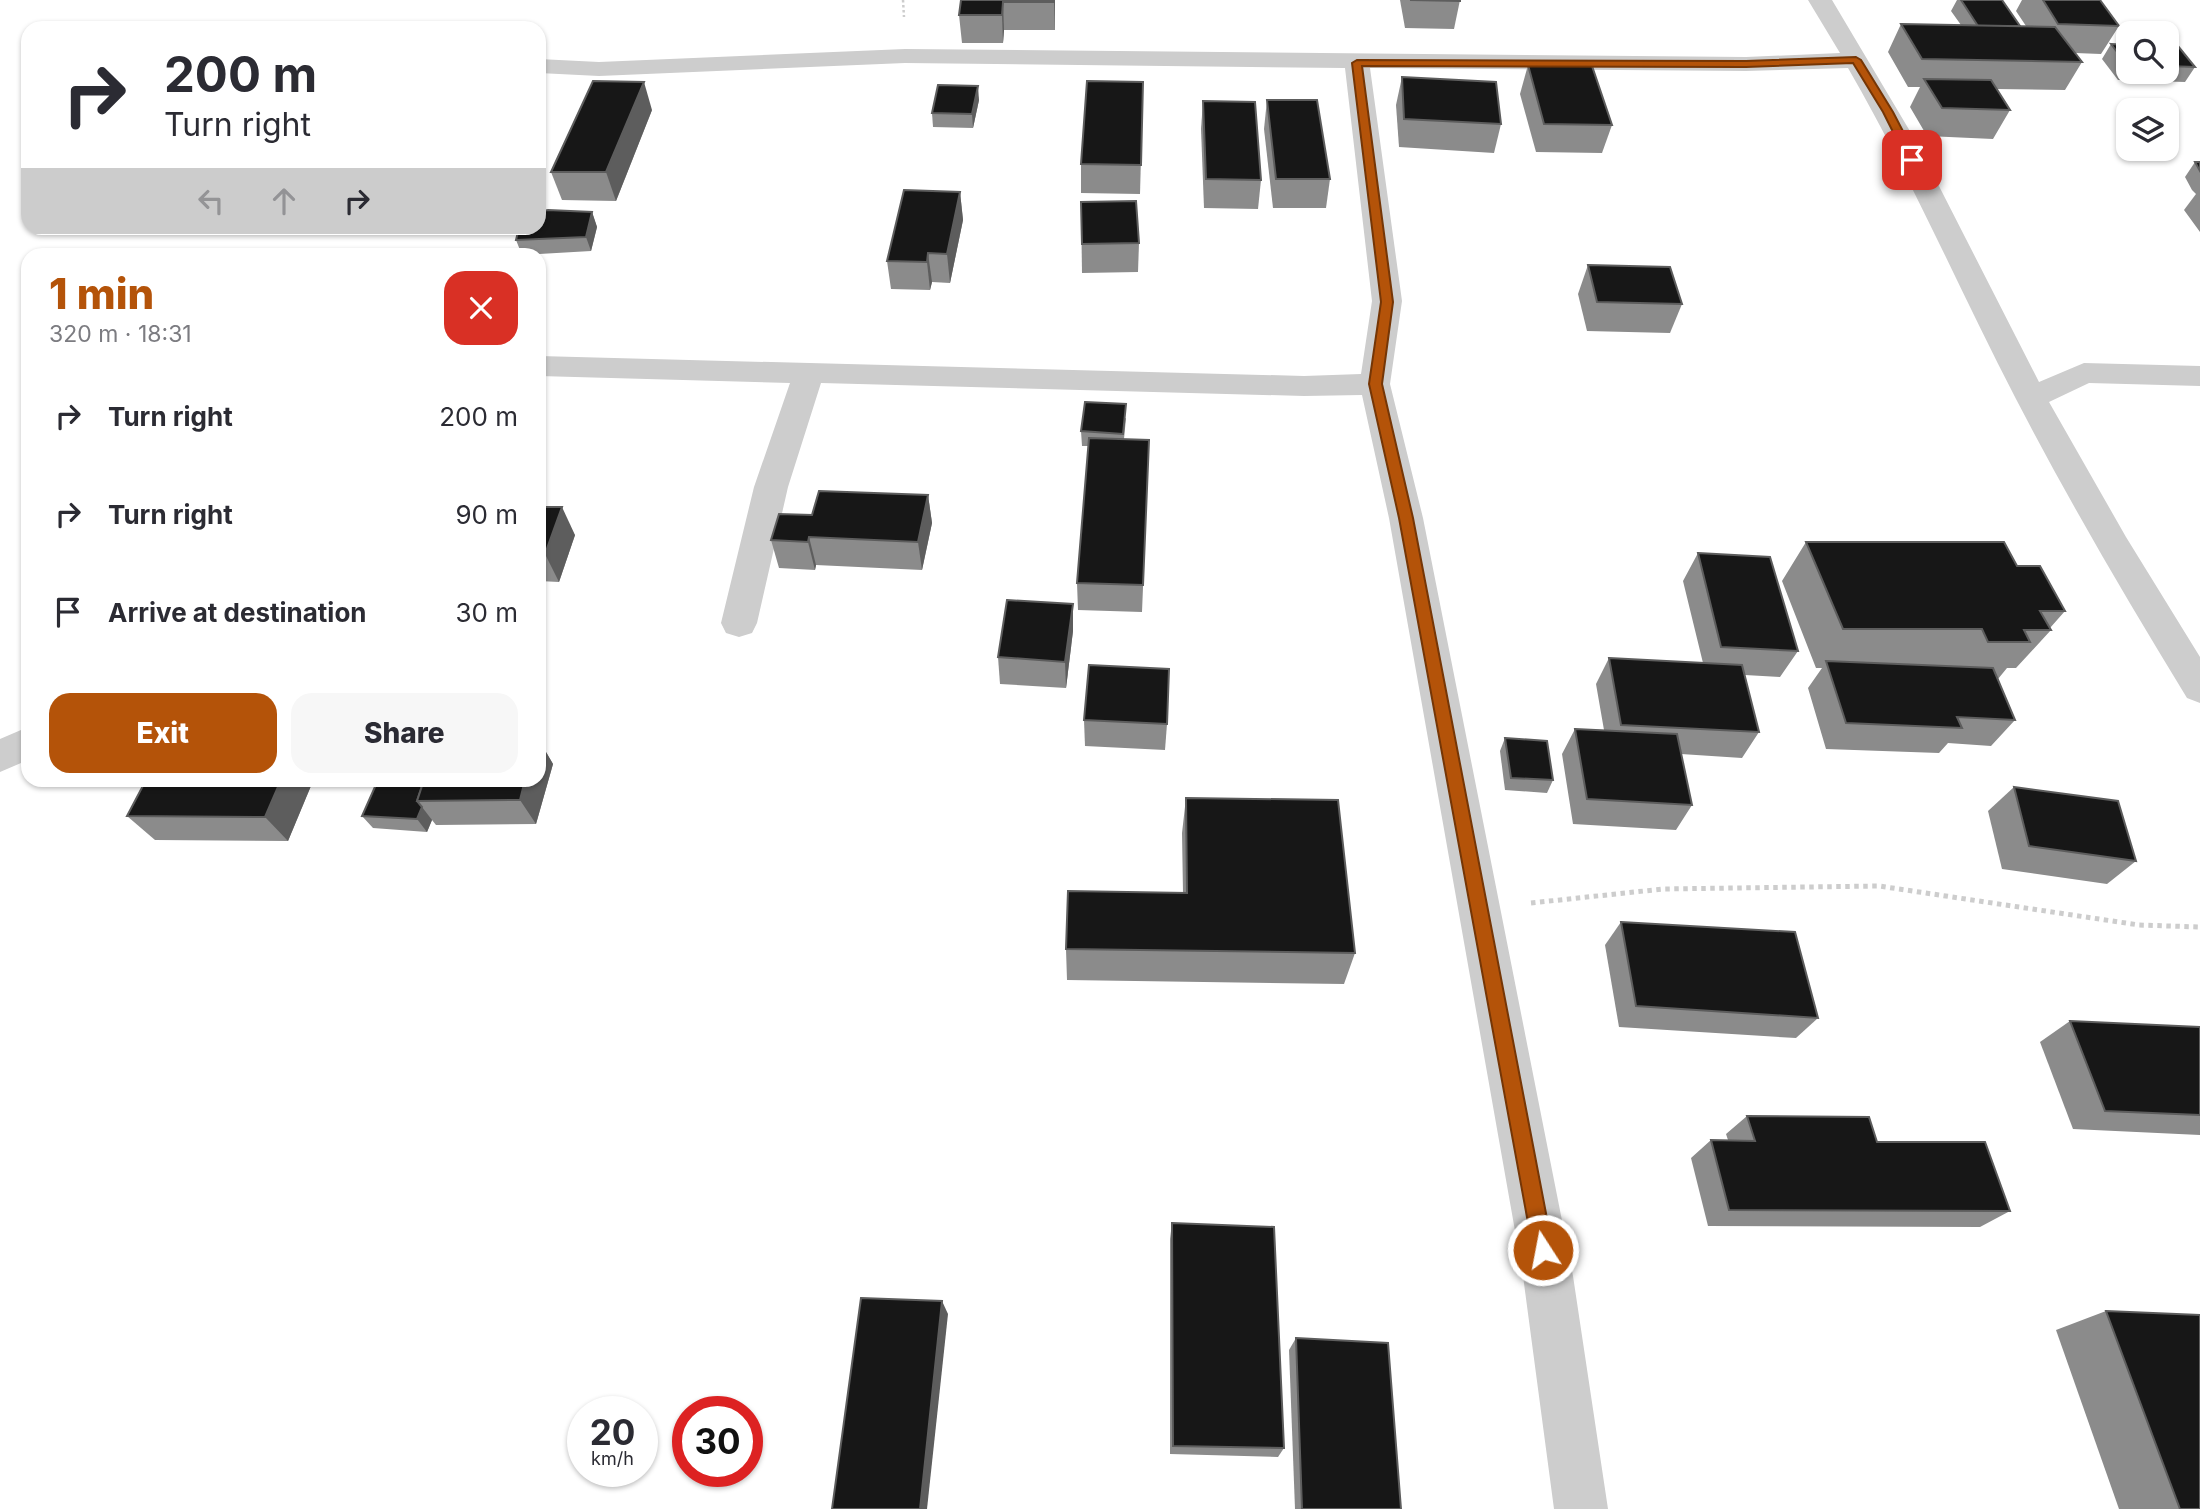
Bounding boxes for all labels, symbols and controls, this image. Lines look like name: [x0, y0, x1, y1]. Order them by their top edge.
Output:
map controls: [2116, 21, 2179, 161]
button: search: [2116, 21, 2179, 84]
text: 200 m: [164, 45, 317, 104]
icon: right: [49, 49, 140, 140]
button: layers: [2116, 98, 2179, 161]
text: Turn right: [164, 105, 311, 144]
pin: [1882, 130, 1942, 190]
icon: arrive: [1893, 141, 1931, 179]
icon: left: [192, 182, 230, 220]
icon: ahead: [265, 182, 303, 220]
icon: right: [338, 182, 376, 220]
text: 1 min: [49, 268, 154, 319]
button: close: [444, 271, 518, 345]
text: 320 m · 18:31: [49, 320, 192, 348]
icon: right: [49, 397, 87, 435]
text: Turn right: [108, 401, 233, 432]
text: 200 m: [439, 401, 518, 432]
icon: right: [49, 495, 87, 533]
text: Turn right: [108, 499, 233, 530]
text: 90 m: [455, 499, 518, 530]
icon: arrive: [49, 593, 87, 631]
text: Arrive at destination: [108, 597, 367, 628]
text: 30 m: [455, 597, 518, 628]
button: Exit: [49, 693, 277, 773]
button: Share: [291, 693, 518, 773]
position arrow: [1506, 1213, 1580, 1287]
speed limit sign: 30: [672, 1396, 763, 1487]
text: 20: [590, 1411, 635, 1453]
text: km/h: [591, 1448, 634, 1469]

